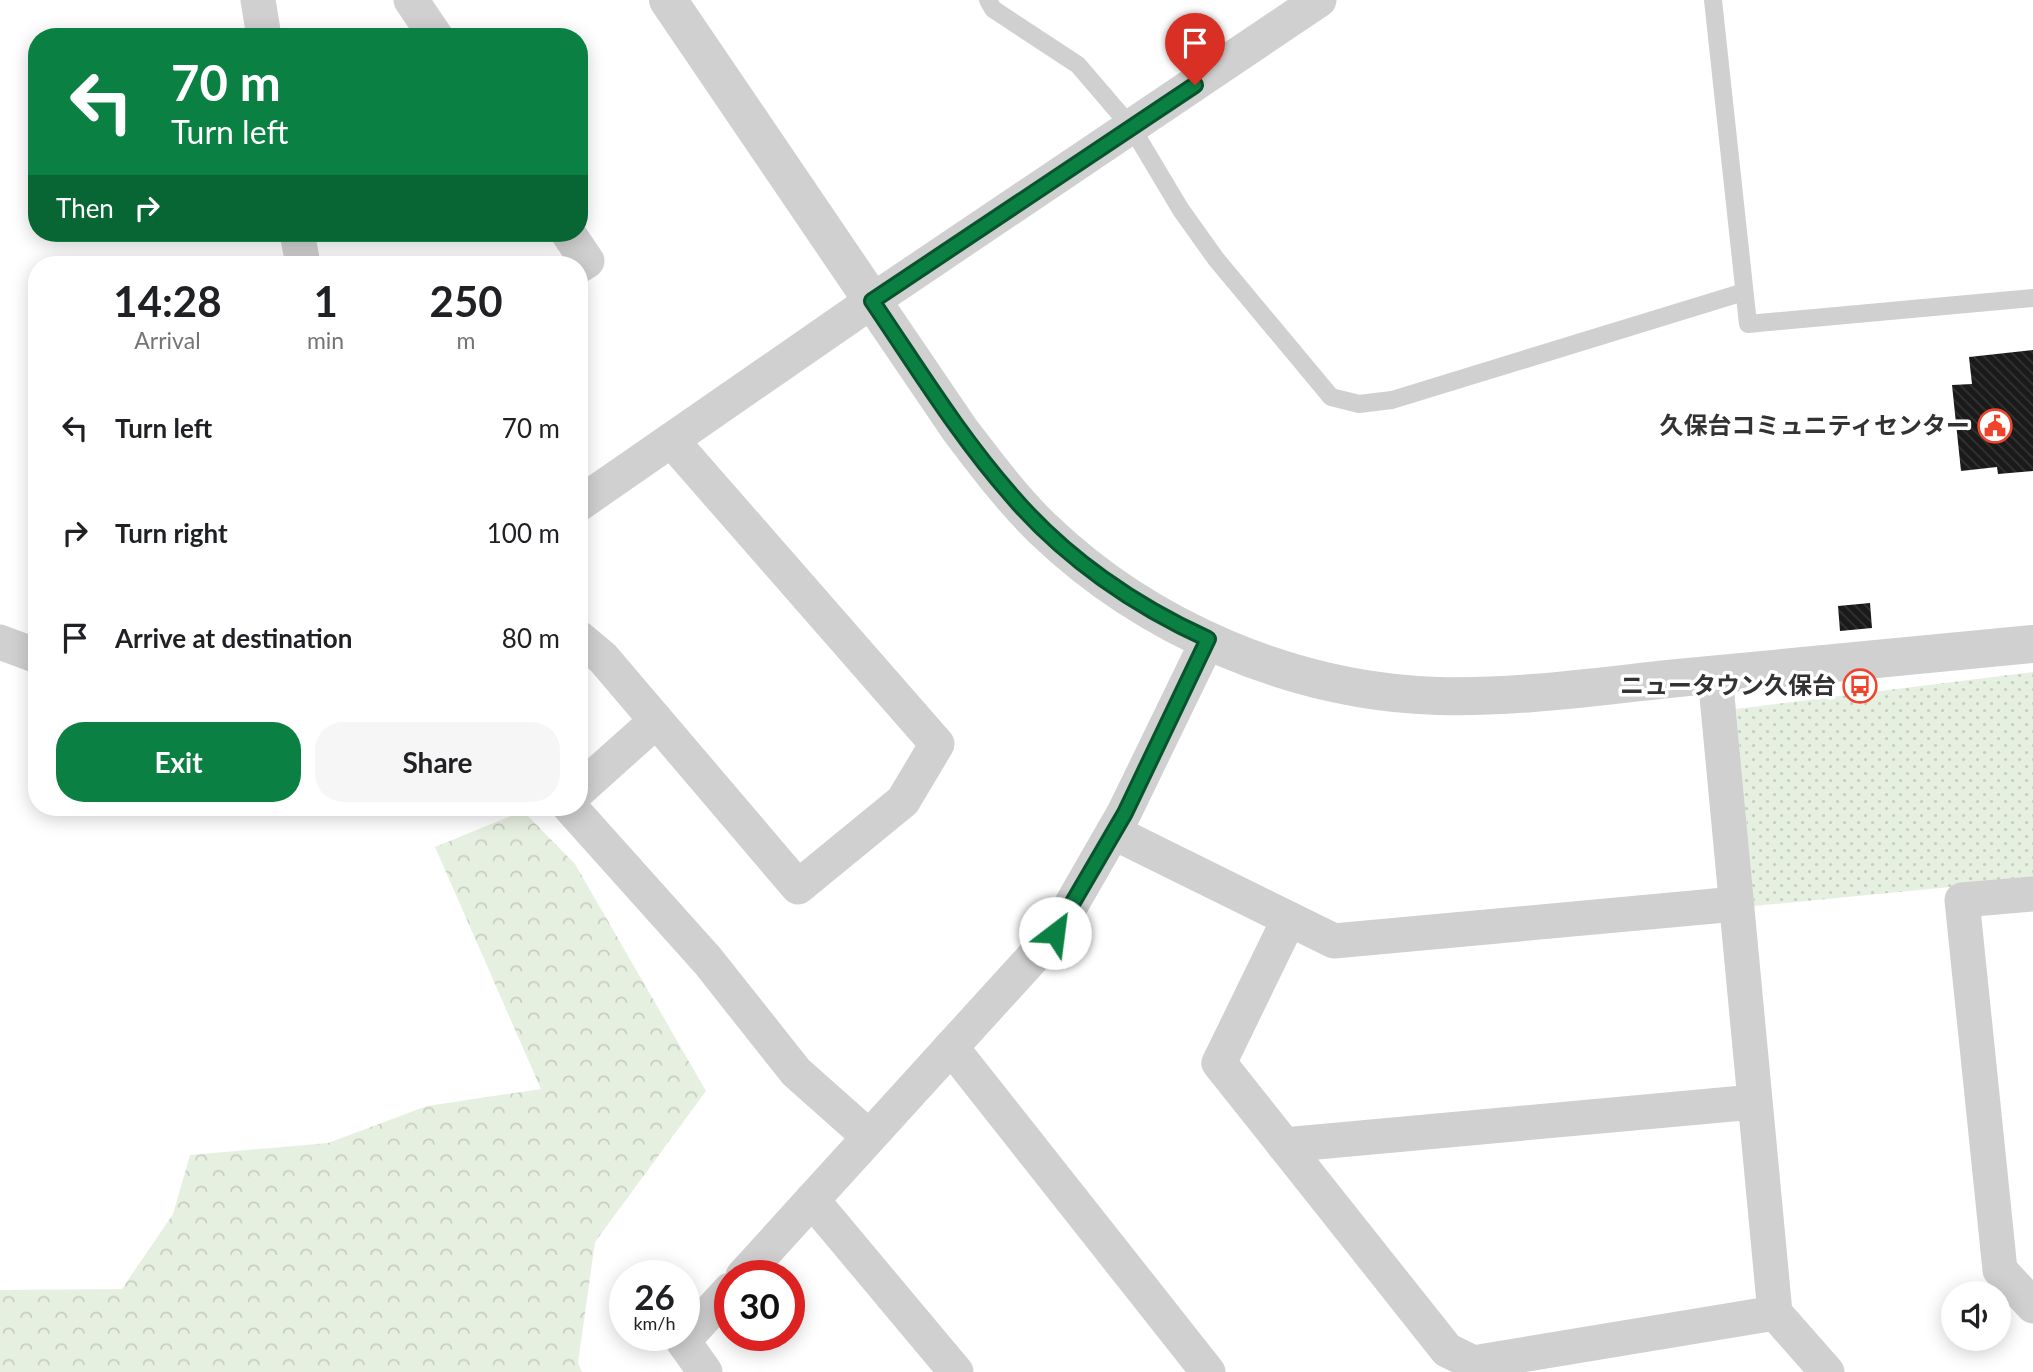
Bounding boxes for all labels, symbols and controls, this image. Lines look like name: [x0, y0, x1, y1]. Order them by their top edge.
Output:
pin: [1165, 13, 1225, 85]
icon: arrive: [1176, 24, 1214, 62]
text: 70 m: [171, 53, 281, 111]
icon: left: [56, 56, 147, 147]
text: Turn left: [171, 112, 288, 151]
icon: right: [128, 189, 166, 227]
text: Then: [56, 192, 114, 224]
text: 14:28: [113, 276, 222, 326]
text: 1: [313, 276, 338, 326]
text: 250: [430, 276, 503, 326]
text: Arrival: [134, 326, 201, 354]
text: min: [307, 326, 344, 354]
text: m: [457, 326, 476, 354]
public building icon: 久保台コミュニティセンター: [1976, 407, 2014, 445]
icon: left: [56, 409, 94, 447]
place label: 久保台コミュニティセンター: [1659, 410, 1970, 439]
text: Turn left: [115, 412, 212, 444]
text: 70 m: [502, 412, 560, 444]
icon: right: [56, 514, 94, 552]
text: Turn right: [115, 517, 228, 549]
text: 100 m: [487, 517, 560, 549]
icon: arrive: [56, 619, 94, 657]
text: Arrive at destination: [115, 622, 352, 654]
text: 80 m: [502, 622, 560, 654]
bus stop icon: ニュータウン久保台: [1841, 667, 1879, 705]
place label: ニュータウン久保台: [1620, 670, 1836, 699]
button: Exit: [56, 722, 301, 802]
button: Share: [315, 722, 560, 802]
position arrow: [1018, 896, 1092, 970]
speed limit sign: 30: [714, 1260, 805, 1351]
text: 26: [634, 1275, 675, 1317]
map controls: [1941, 1281, 2011, 1351]
button: sound: [1941, 1281, 2011, 1351]
text: km/h: [633, 1312, 676, 1334]

